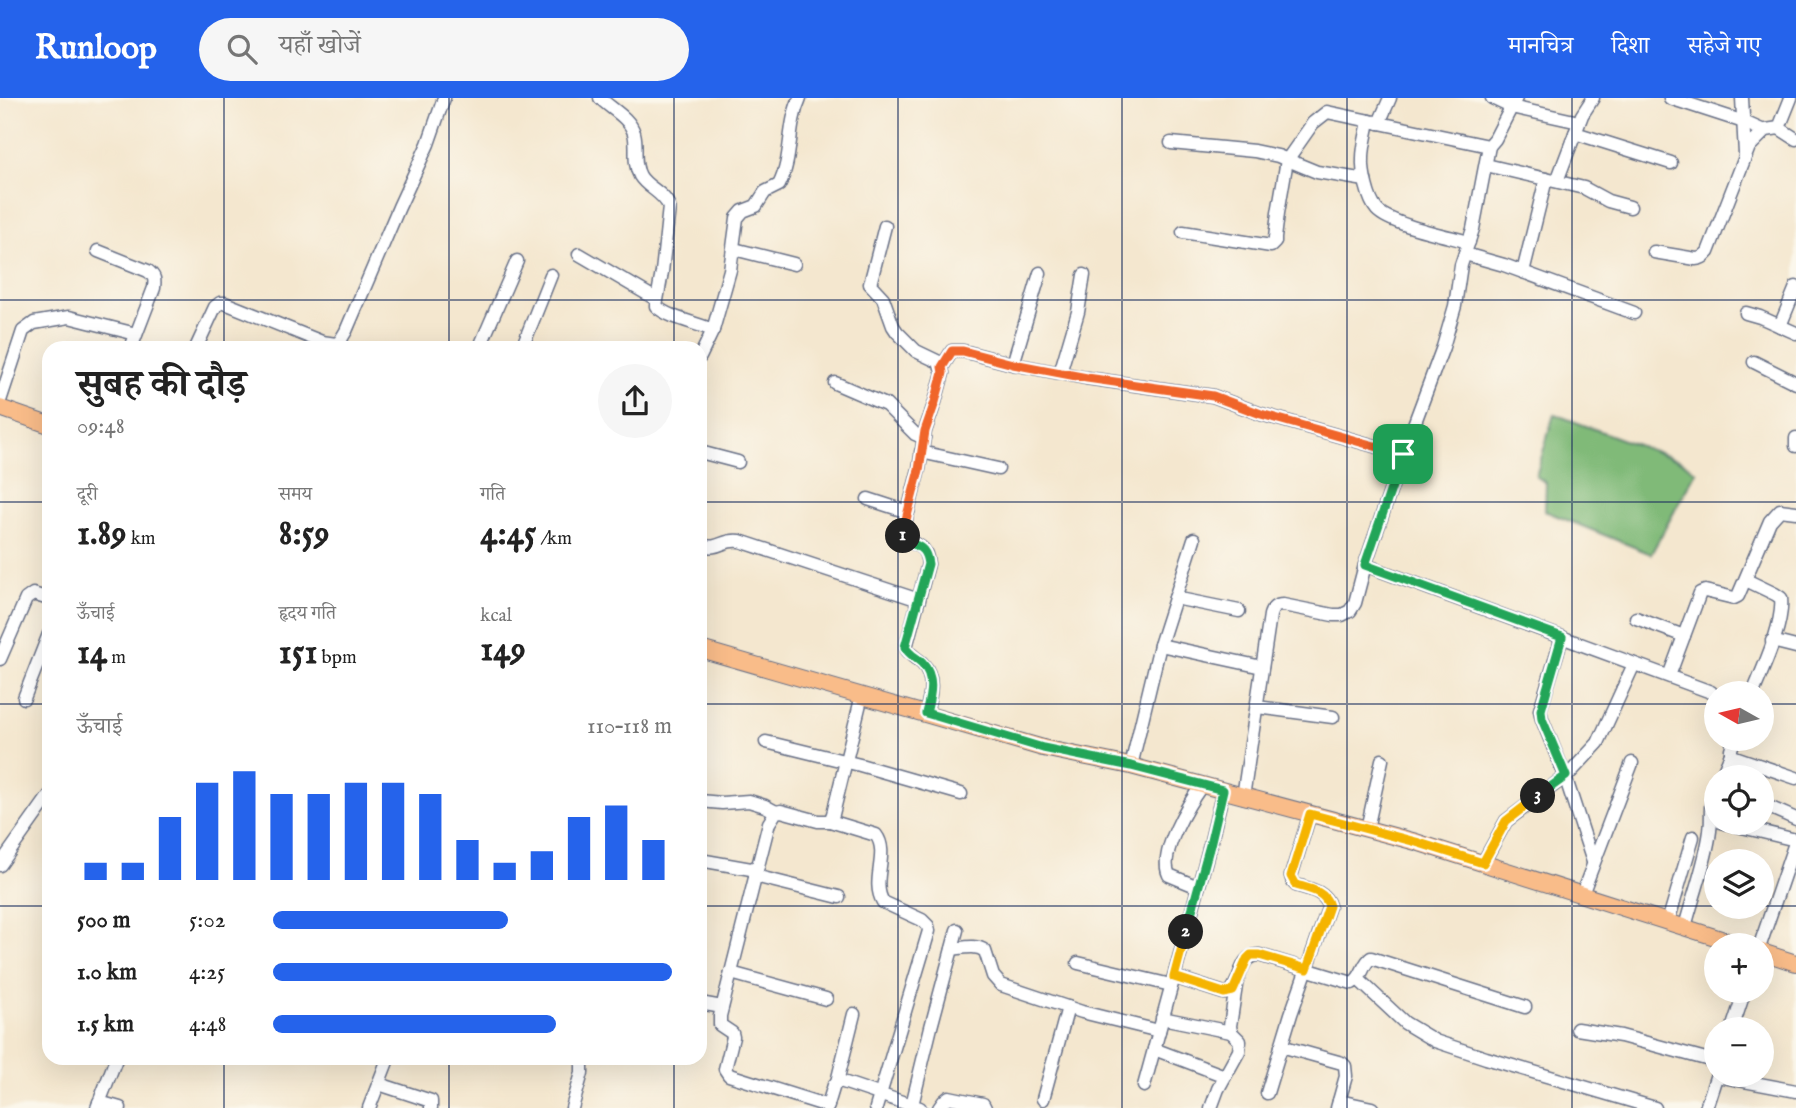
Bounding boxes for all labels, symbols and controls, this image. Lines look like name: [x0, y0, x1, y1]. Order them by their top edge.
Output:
search box: [199, 18, 689, 81]
text: Runloop: [35, 28, 157, 70]
text: यहाँ खोजें: [279, 29, 361, 62]
icon: search: [223, 30, 261, 68]
text: मानचित्र: [1508, 31, 1573, 62]
text: दिशा: [1611, 31, 1650, 62]
text: सहेजे गए: [1688, 31, 1761, 62]
text: सुबह की दौड़: [77, 362, 246, 410]
button: share: [598, 364, 672, 438]
text: 09:48: [77, 412, 125, 441]
pin: [1373, 424, 1433, 484]
icon: arrive: [1384, 435, 1422, 473]
text: दूरी: [77, 483, 98, 507]
text: समय: [279, 483, 312, 507]
text: गति: [480, 483, 505, 507]
text: 1.89: [77, 512, 127, 557]
text: 8:59: [279, 512, 330, 557]
text: 4:45: [480, 512, 536, 557]
pin: 1: [886, 518, 920, 554]
text: 1: [899, 523, 906, 547]
text: km: [127, 527, 156, 551]
text: /km: [536, 527, 572, 551]
text: ऊँचाई: [77, 602, 114, 626]
text: हृदय गति: [279, 602, 336, 626]
text: kcal: [480, 604, 512, 628]
text: 149: [480, 628, 526, 673]
text: 14: [77, 631, 107, 676]
text: 151: [279, 631, 317, 676]
text: m: [107, 646, 126, 670]
text: bpm: [317, 646, 357, 670]
north arrow: [1704, 681, 1774, 751]
map controls: [1704, 681, 1774, 1087]
text: ऊँचाई: [77, 712, 122, 741]
text: 110–118 m: [587, 712, 672, 741]
button: locate: [1704, 765, 1774, 835]
pin: 3: [1520, 778, 1556, 814]
text: 3: [1534, 783, 1541, 807]
button: layers: [1704, 849, 1774, 919]
text: 500 m: [77, 906, 131, 935]
text: 5:02: [189, 906, 226, 935]
pin: 2: [1168, 914, 1204, 950]
text: 2: [1181, 919, 1190, 943]
button: +: [1704, 933, 1774, 1003]
text: 1.0 km: [77, 958, 137, 987]
text: 4:25: [189, 958, 225, 987]
text: 1.5 km: [77, 1010, 134, 1039]
text: 4:48: [189, 1010, 227, 1039]
button: −: [1704, 1017, 1774, 1087]

